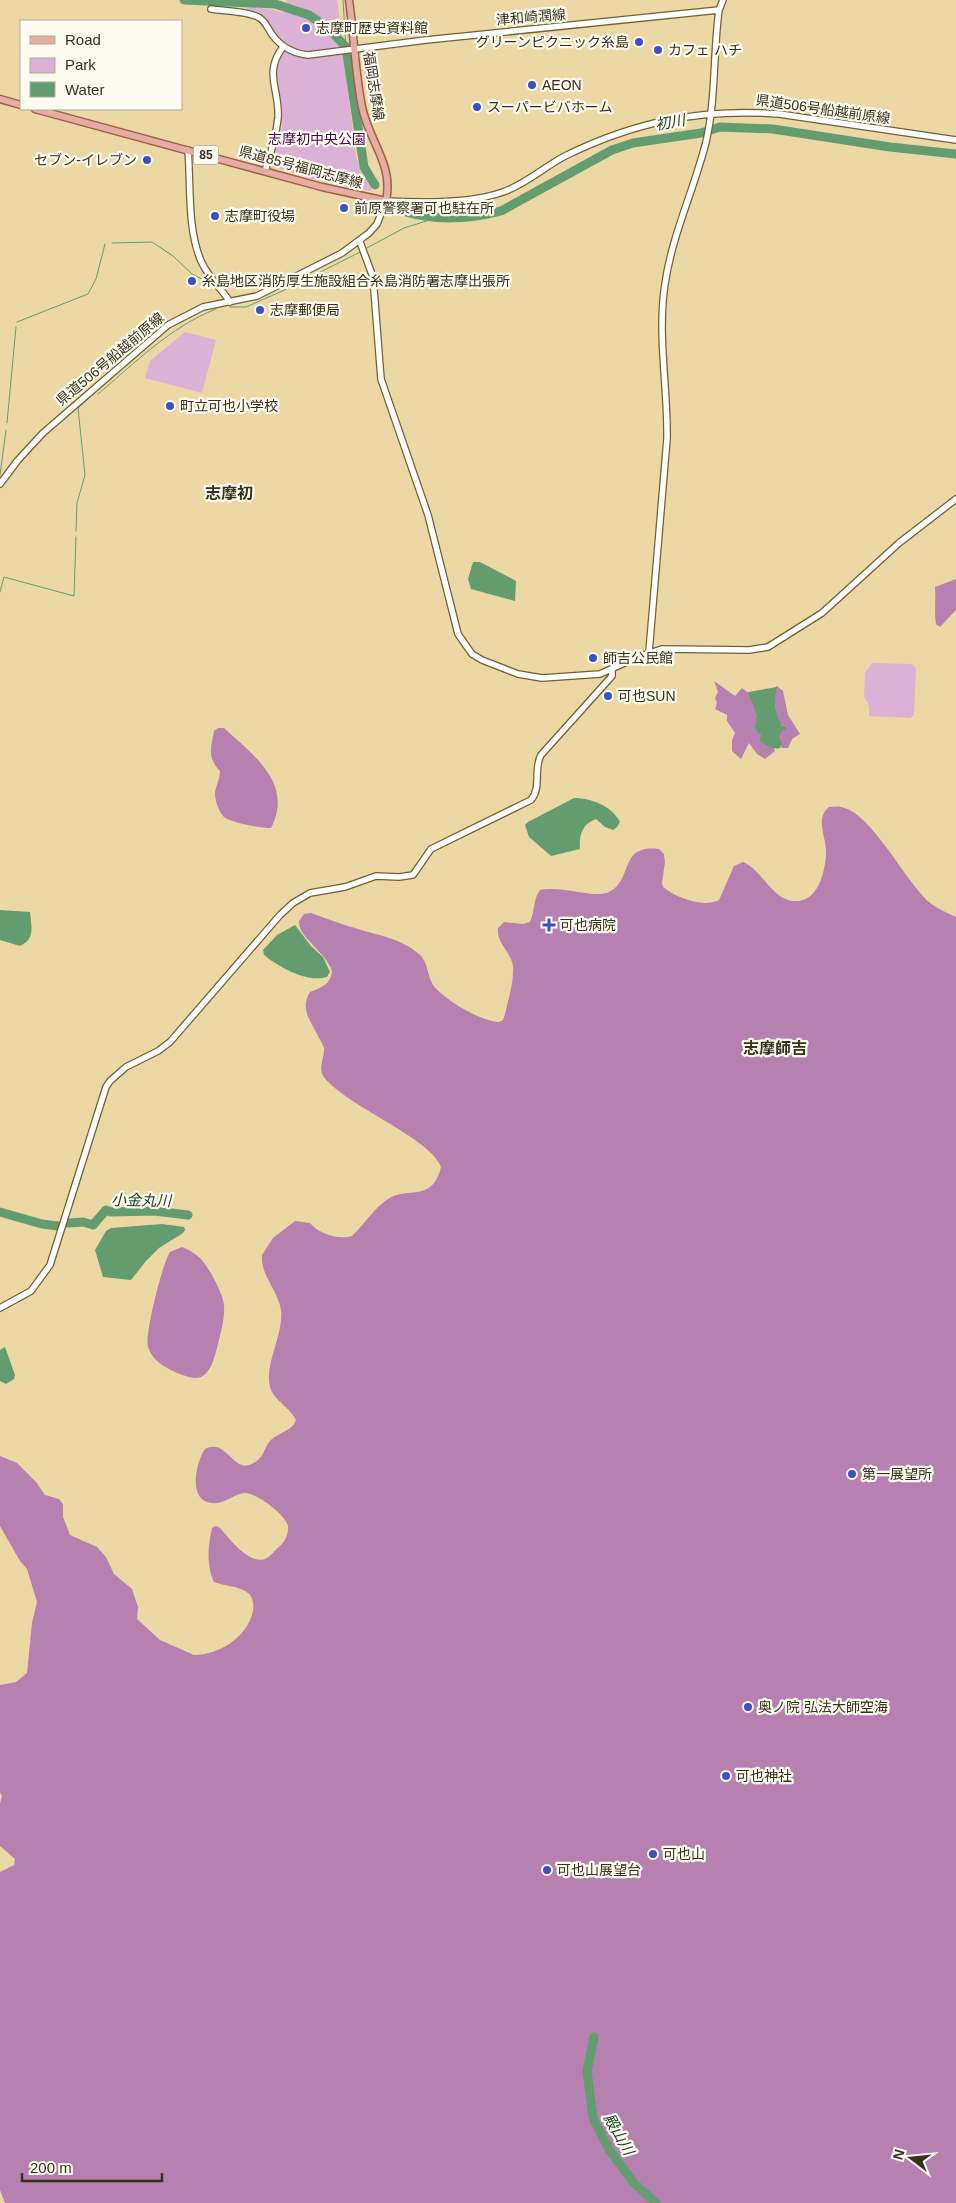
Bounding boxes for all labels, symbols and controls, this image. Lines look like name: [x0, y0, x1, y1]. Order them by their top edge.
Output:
street label: 津和崎潤線: [495, 6, 567, 28]
legend: [20, 20, 182, 110]
place label: 志摩町歴史資料館: [316, 20, 428, 36]
marker: 志摩町歴史資料館: [300, 22, 312, 34]
text: Road: [65, 31, 101, 48]
place label: グリーンピクニック糸島: [476, 34, 629, 50]
marker: グリーンピクニック糸島: [633, 36, 645, 48]
place label: カフェ ハチ: [668, 42, 742, 58]
marker: カフェ ハチ: [652, 44, 664, 56]
street label: 福岡志摩線: [361, 50, 387, 122]
text: Park: [65, 56, 96, 73]
place label: AEON: [542, 77, 582, 93]
marker: AEON: [526, 79, 538, 91]
text: Water: [65, 81, 104, 98]
street label: 県道506号船越前原線: [755, 92, 891, 126]
place label: スーパービバホーム: [487, 99, 612, 115]
marker: スーパービバホーム: [471, 101, 483, 113]
water label: 初川: [654, 111, 688, 133]
park label: 志摩初中央公園: [268, 131, 366, 147]
street label: 県道85号福岡志摩線: [237, 143, 365, 191]
road number: 85: [194, 146, 218, 164]
place label: セブン-イレブン: [34, 152, 137, 168]
marker: セブン-イレブン: [141, 154, 153, 166]
place label: 前原警察署可也駐在所: [354, 200, 494, 216]
marker: 前原警察署可也駐在所: [338, 202, 350, 214]
place label: 志摩町役場: [225, 208, 295, 224]
marker: 志摩町役場: [209, 210, 221, 222]
place label: 糸島地区消防厚生施設組合糸島消防署志摩出張所: [202, 273, 510, 289]
marker: 糸島地区消防厚生施設組合糸島消防署志摩出張所: [186, 275, 198, 287]
place label: 志摩郵便局: [270, 302, 340, 318]
marker: 志摩郵便局: [254, 304, 266, 316]
street label: 県道506号船越前原線: [53, 309, 167, 409]
place label: 町立可也小学校: [180, 398, 278, 414]
marker: 町立可也小学校: [164, 400, 176, 412]
district label: 志摩初: [205, 485, 253, 502]
place label: 師吉公民館: [603, 650, 673, 666]
marker: 師吉公民館: [587, 652, 599, 664]
place label: 可也SUN: [618, 688, 676, 704]
marker: 可也SUN: [602, 690, 614, 702]
place label: 可也病院: [560, 917, 616, 933]
marker: 可也病院: [542, 918, 556, 932]
district label: 志摩師吉: [743, 1040, 807, 1057]
water label: 小金丸川: [111, 1191, 173, 1209]
place label: 第一展望所: [862, 1466, 932, 1482]
marker: 第一展望所: [846, 1468, 858, 1480]
place label: 奥ノ院 弘法大師空海: [758, 1699, 888, 1715]
marker: 奥ノ院 弘法大師空海: [742, 1701, 754, 1713]
place label: 可也神社: [736, 1768, 792, 1784]
marker: 可也神社: [720, 1770, 732, 1782]
place label: 可也山: [663, 1846, 705, 1862]
marker: 可也山: [647, 1848, 659, 1860]
place label: 可也山展望台: [557, 1862, 641, 1878]
marker: 可也山展望台: [541, 1864, 553, 1876]
water label: 殿山川: [600, 2110, 639, 2159]
north arrow: [886, 2133, 936, 2183]
text: N: [889, 2147, 908, 2161]
scale bar: [22, 2150, 162, 2182]
text: 200 m: [30, 2159, 72, 2176]

